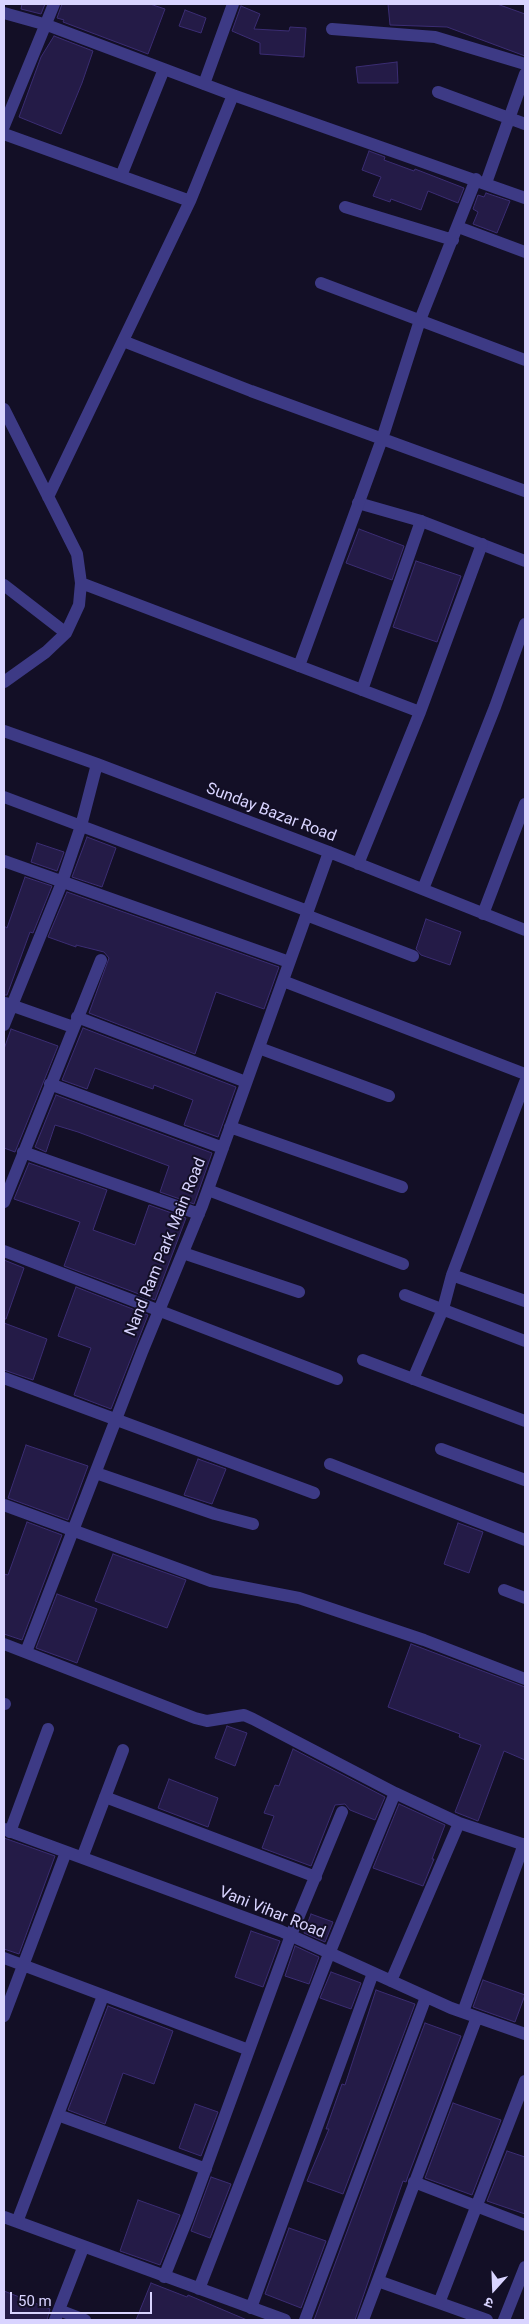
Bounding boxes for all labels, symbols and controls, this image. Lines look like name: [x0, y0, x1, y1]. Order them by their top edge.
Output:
street label: Sunday Bazar Road: [203, 779, 339, 847]
street label: Nand Ram Park Main Road: [121, 1155, 211, 1339]
street label: Vani Vihar Road: [216, 1883, 328, 1943]
north arrow: [469, 2264, 519, 2314]
scale bar: [12, 2282, 155, 2314]
text: 50 m: [18, 2292, 52, 2310]
text: उ: [482, 2294, 495, 2312]

